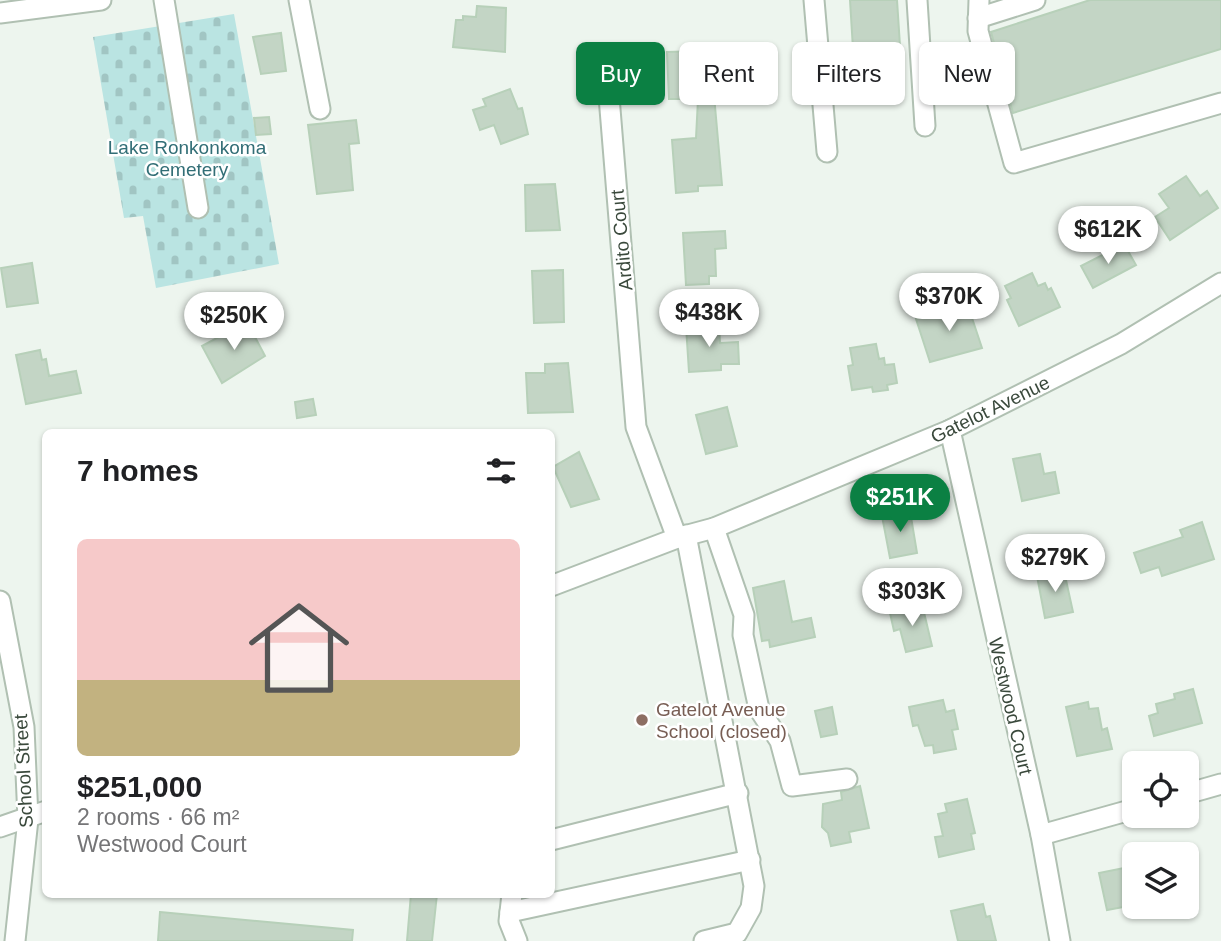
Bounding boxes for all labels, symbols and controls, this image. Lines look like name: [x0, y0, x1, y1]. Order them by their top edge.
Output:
chip: Buy: [576, 42, 665, 105]
chip: Rent: [679, 42, 778, 105]
chip: Filters: [792, 42, 905, 105]
chip: New: [919, 42, 1015, 105]
park label: Lake Ronkonkoma Cemetery: [108, 137, 267, 180]
street label: Ardito Court: [607, 188, 636, 291]
pin: $612K: [1059, 206, 1157, 266]
text: $612K: [1074, 216, 1142, 242]
pin: $370K: [900, 274, 998, 333]
text: $370K: [915, 283, 983, 309]
pin: $438K: [660, 290, 758, 349]
pin: $250K: [185, 292, 283, 352]
text: $438K: [675, 299, 743, 325]
text: $250K: [200, 302, 268, 328]
street label: Gatelot Avenue: [927, 372, 1053, 447]
icon: filters: [482, 452, 520, 490]
text: 7 homes: [77, 454, 199, 487]
pin: $251K: [851, 475, 949, 534]
text: $251K: [866, 484, 934, 510]
pin: $279K: [1006, 534, 1104, 594]
text: $279K: [1021, 544, 1089, 570]
pin: $303K: [863, 568, 961, 628]
text: $303K: [878, 578, 946, 604]
icon: home: [236, 585, 362, 711]
street label: Westwood Court: [985, 635, 1037, 777]
place label: Gatelot Avenue School (closed): [656, 699, 787, 742]
marker: Gatelot Avenue School (closed): [634, 712, 650, 728]
street label: School Street: [10, 713, 37, 828]
map controls: [1122, 751, 1199, 919]
button: locate: [1122, 751, 1199, 828]
text: $251,000: [77, 770, 202, 803]
text: 2 rooms · 66 m²: [77, 804, 239, 830]
text: Westwood Court: [77, 831, 247, 857]
button: layers: [1122, 842, 1199, 919]

